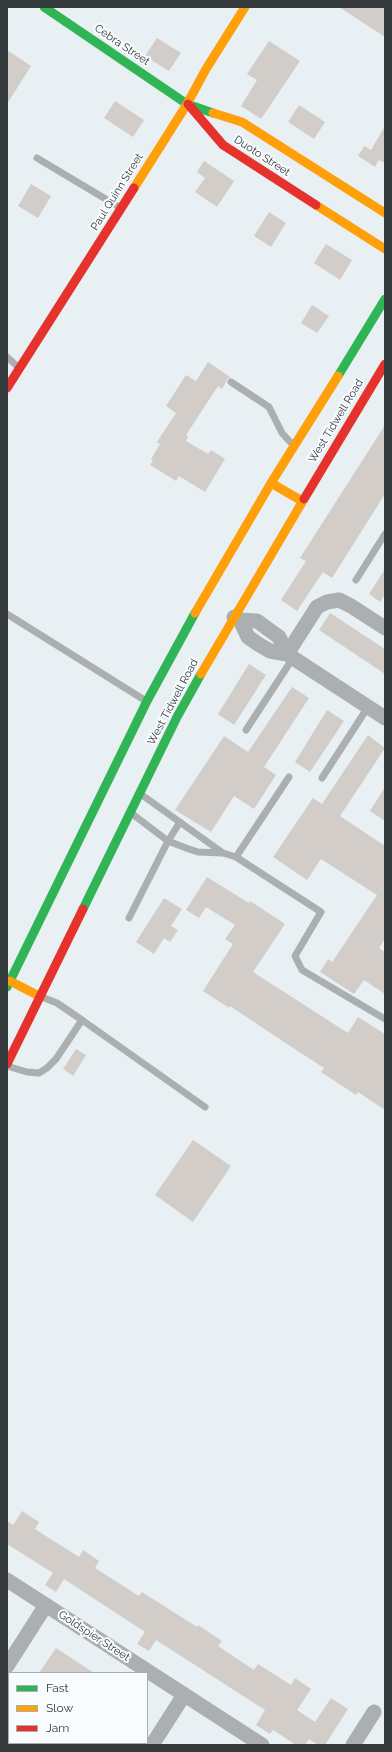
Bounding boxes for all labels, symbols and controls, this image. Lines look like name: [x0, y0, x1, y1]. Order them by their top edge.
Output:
street label: Cebra Street: [92, 22, 152, 68]
street label: Duoto Street: [231, 133, 293, 179]
street label: Paul Quinn Street: [88, 151, 146, 233]
street label: West Tidwell Road: [306, 377, 366, 465]
street label: West Tidwell Road: [145, 657, 201, 747]
street label: Goldspier Street: [56, 1608, 132, 1664]
legend: [8, 1672, 148, 1744]
text: Fast: [46, 1681, 69, 1695]
text: Slow: [46, 1701, 73, 1715]
text: Jam: [46, 1721, 69, 1735]

